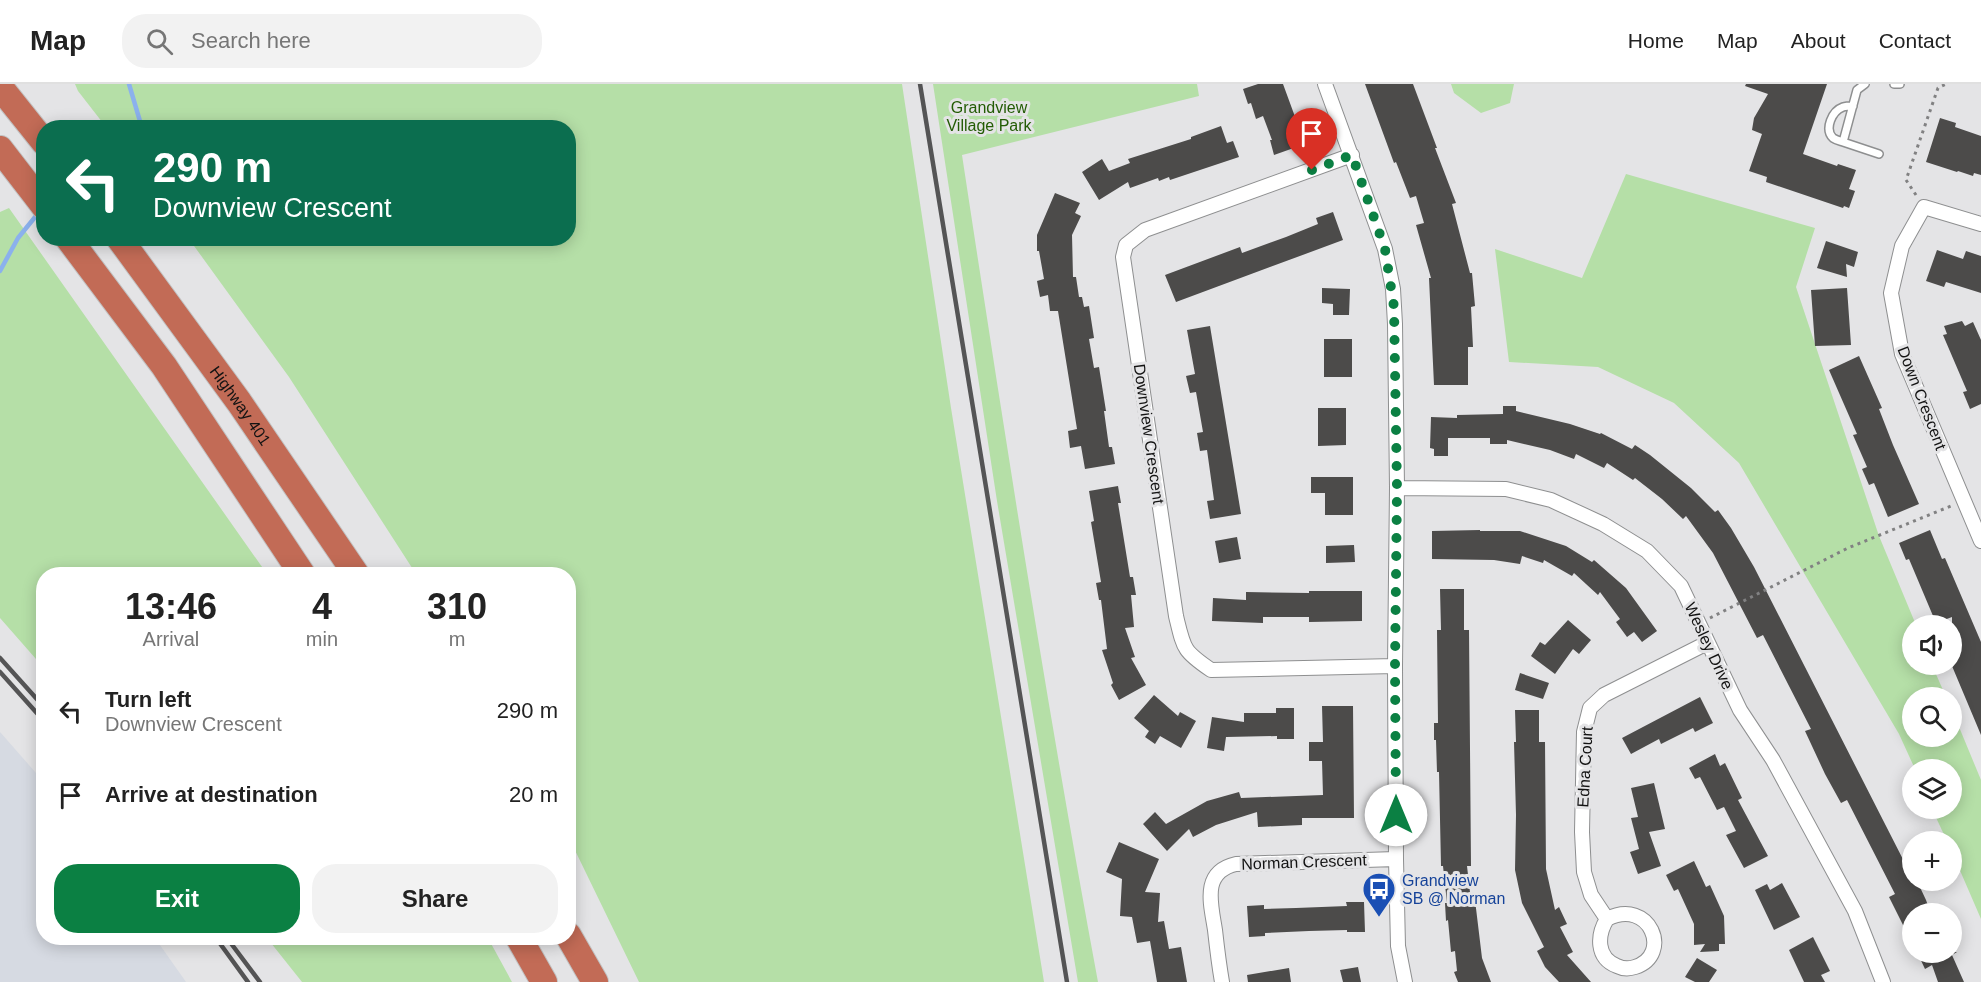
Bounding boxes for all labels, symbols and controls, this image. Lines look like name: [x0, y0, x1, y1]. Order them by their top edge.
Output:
search box: [122, 14, 542, 68]
text: Map: [30, 25, 86, 56]
icon: search: [143, 25, 176, 58]
text: Search here: [191, 28, 311, 53]
text: Home: [1628, 29, 1684, 52]
text: Map: [1717, 29, 1758, 52]
text: About: [1791, 29, 1846, 52]
text: Contact: [1879, 29, 1951, 52]
park label: Grandview Village Park: [946, 99, 1033, 134]
pin: [1286, 108, 1337, 170]
icon: arrive: [1295, 117, 1328, 150]
icon: left: [54, 144, 132, 222]
text: 290 m: [153, 144, 272, 191]
text: Downview Crescent: [153, 193, 392, 223]
street label: Down Crescent: [1894, 344, 1950, 453]
street label: Highway 401: [207, 363, 274, 448]
street label: Downview Crescent: [1131, 363, 1167, 506]
text: 13:46: [125, 586, 217, 627]
text: 4: [312, 586, 332, 627]
text: 310: [427, 586, 487, 627]
street label: Wesley Drive: [1681, 600, 1737, 692]
map controls: [1902, 615, 1962, 963]
button: sound: [1902, 615, 1962, 675]
text: Arrival: [143, 628, 199, 650]
text: min: [306, 628, 338, 650]
text: m: [449, 628, 465, 650]
text: Turn left: [105, 687, 191, 712]
button: search: [1902, 687, 1962, 747]
icon: left: [54, 695, 87, 728]
text: 290 m: [497, 698, 558, 723]
text: Downview Crescent: [105, 713, 282, 735]
street label: Edna Court: [1574, 726, 1596, 808]
button: layers: [1902, 759, 1962, 819]
icon: arrive: [54, 779, 87, 812]
text: Arrive at destination: [105, 782, 318, 807]
text: 20 m: [509, 782, 558, 807]
position arrow: [1364, 783, 1428, 847]
button: +: [1902, 831, 1962, 891]
street label: Norman Crescent: [1241, 851, 1368, 873]
button: Exit: [54, 864, 300, 933]
button: Share: [312, 864, 558, 933]
bus stop icon: Grandview SB @ Norman: [1361, 871, 1397, 918]
place label: Grandview SB @ Norman: [1402, 872, 1505, 907]
button: −: [1902, 903, 1962, 963]

